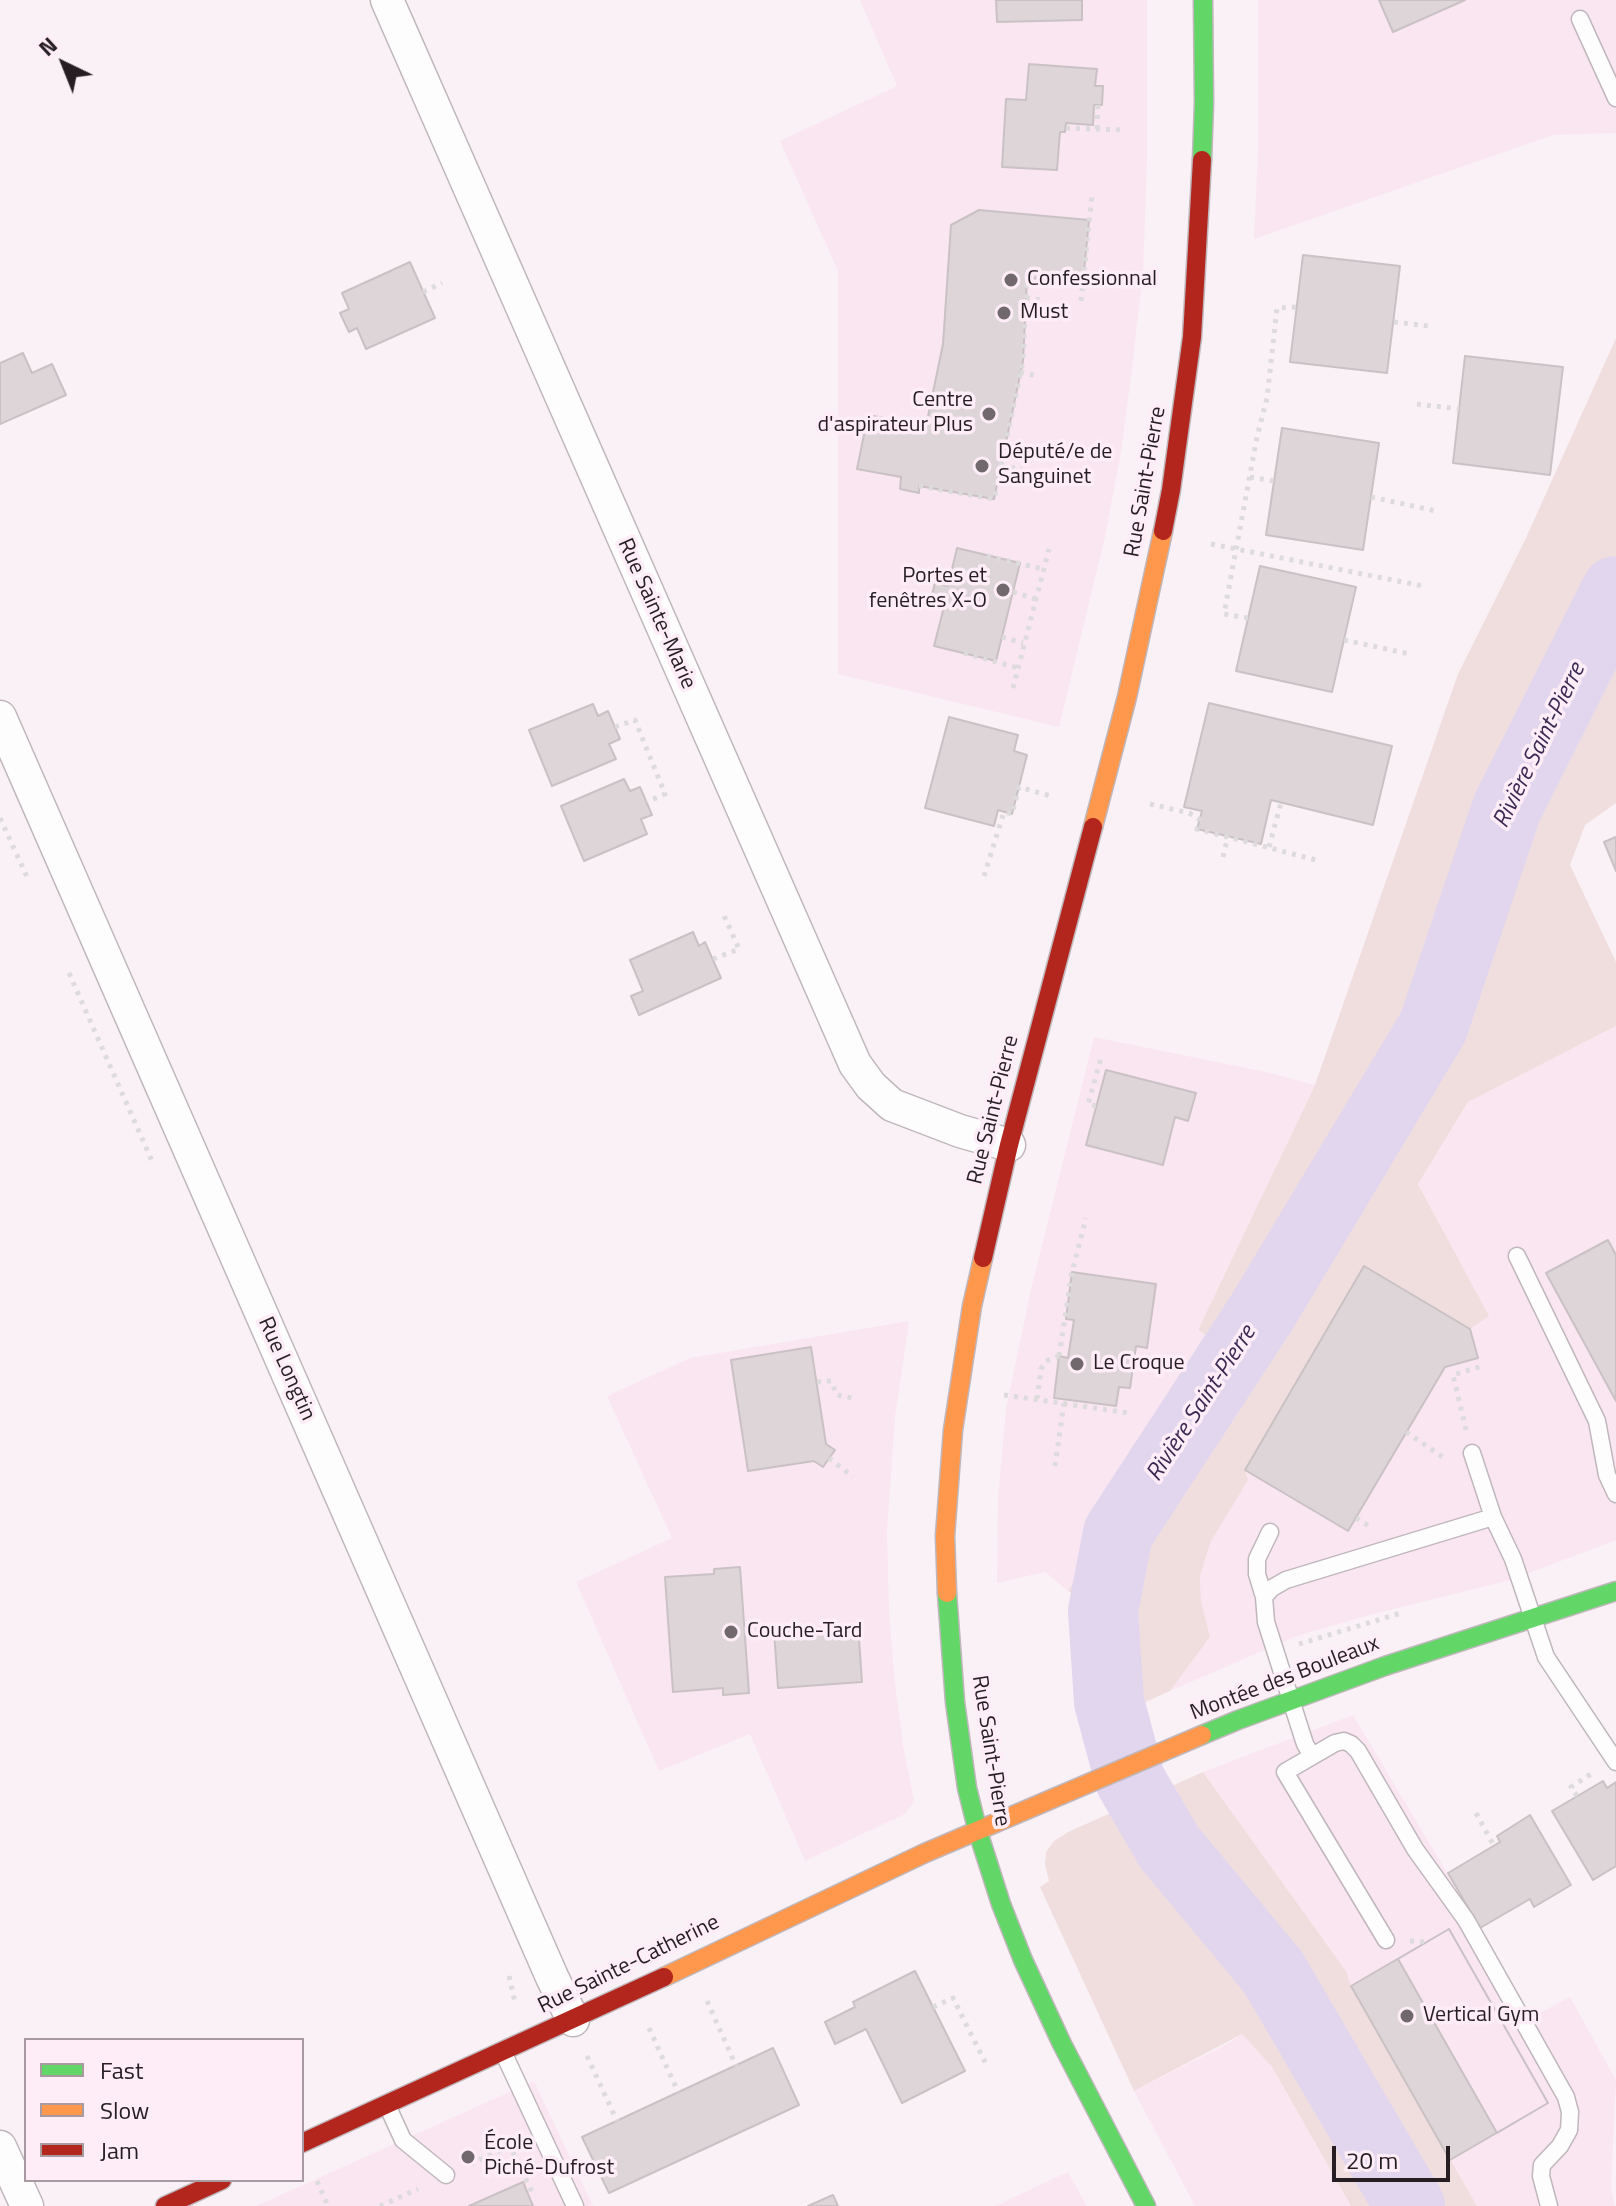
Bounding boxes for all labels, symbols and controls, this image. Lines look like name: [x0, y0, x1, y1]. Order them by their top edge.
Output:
north arrow: [24, 24, 104, 104]
text: N: [30, 29, 65, 64]
place label: Confessionnal: [1027, 267, 1157, 293]
marker: Confessionnal: [1002, 271, 1020, 289]
place label: Must: [1020, 300, 1068, 326]
marker: Must: [995, 304, 1013, 322]
place label: Centre d'aspirateur Plus: [817, 388, 973, 440]
marker: Centre d'aspirateur Plus: [980, 405, 998, 423]
street label: Rue Saint-Pierre: [1120, 405, 1172, 559]
place label: Député/e de Sanguinet: [998, 440, 1112, 492]
marker: Député/e de Sanguinet: [973, 457, 991, 475]
street label: Rue Sainte-Marie: [611, 535, 701, 693]
place label: Portes et fenêtres X-O: [869, 564, 987, 616]
marker: Portes et fenêtres X-O: [994, 581, 1012, 599]
water label: Rivière Saint-Pierre: [1488, 659, 1592, 833]
street label: Rue Saint-Pierre: [963, 1033, 1025, 1187]
street label: Rue Longtin: [251, 1313, 321, 1425]
water label: Rivière Saint-Pierre: [1141, 1321, 1263, 1487]
place label: Le Croque: [1093, 1351, 1185, 1377]
marker: Le Croque: [1068, 1355, 1086, 1373]
place label: Couche-Tard: [747, 1619, 862, 1645]
marker: Couche-Tard: [722, 1623, 740, 1641]
street label: Montée des Bouleaux: [1187, 1631, 1383, 1727]
street label: Rue Saint-Pierre: [965, 1674, 1015, 1828]
street label: Rue Sainte-Catherine: [534, 1910, 724, 2020]
place label: Vertical Gym: [1423, 2003, 1539, 2029]
marker: Vertical Gym: [1398, 2007, 1416, 2025]
legend: [24, 2038, 304, 2182]
text: Fast: [100, 2052, 143, 2088]
text: Slow: [100, 2092, 149, 2128]
scale bar: [1336, 2130, 1454, 2180]
place label: École Piché-Dufrost: [484, 2131, 614, 2182]
text: Jam: [100, 2132, 139, 2168]
text: 20 m: [1346, 2142, 1398, 2178]
marker: École Piché-Dufrost: [459, 2148, 477, 2166]

